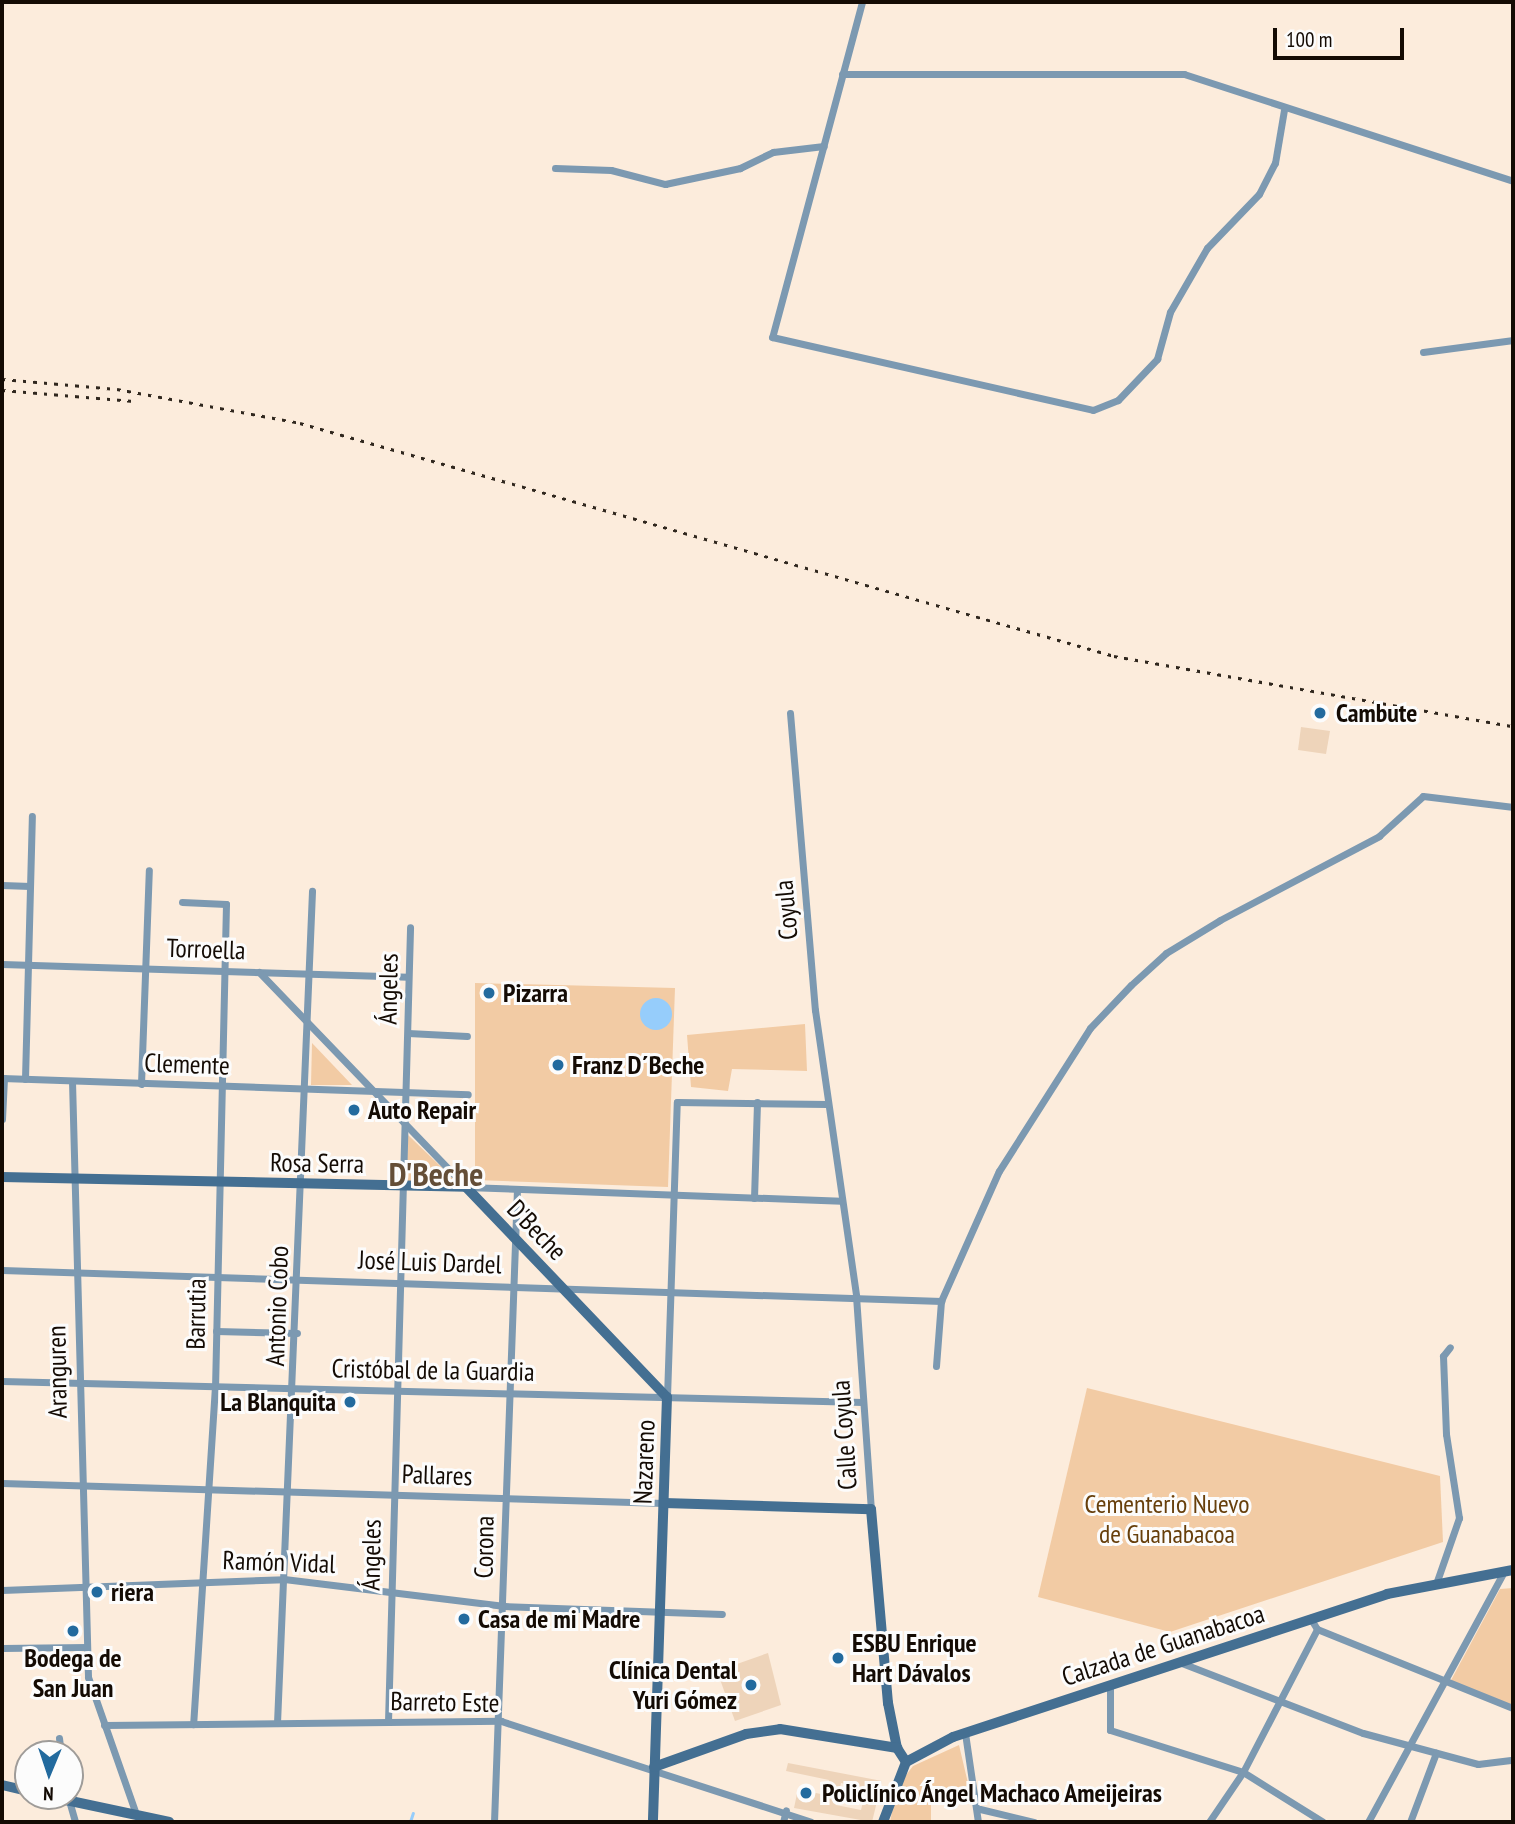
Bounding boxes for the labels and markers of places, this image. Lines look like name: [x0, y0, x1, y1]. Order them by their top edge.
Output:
place label: Cambute: [1336, 697, 1417, 729]
marker: Cambute: [1310, 703, 1330, 723]
place label: Pizarra: [503, 977, 568, 1009]
marker: Pizarra: [481, 985, 497, 1001]
place label: Franz D´Beche: [572, 1049, 705, 1081]
marker: Franz D´Beche: [550, 1057, 566, 1073]
place label: Auto Repair: [368, 1094, 476, 1126]
marker: Auto Repair: [346, 1102, 362, 1118]
place label: La Blanquita: [220, 1386, 336, 1418]
marker: La Blanquita: [342, 1394, 358, 1410]
place label: riera: [111, 1576, 154, 1608]
marker: riera: [89, 1584, 105, 1600]
place label: Casa de mi Madre: [478, 1603, 640, 1635]
marker: Casa de mi Madre: [456, 1611, 472, 1627]
marker: Bodega de San Juan: [65, 1623, 81, 1639]
place label: ESBU Enrique Hart Dávalos: [852, 1627, 977, 1688]
place label: Bodega de San Juan: [24, 1642, 122, 1704]
marker: ESBU Enrique Hart Dávalos: [830, 1650, 846, 1666]
place label: Clínica Dental Yuri Gómez: [609, 1654, 737, 1716]
marker: Clínica Dental Yuri Gómez: [743, 1677, 759, 1693]
place label: Policlínico Ángel Machaco Ameijeiras: [822, 1777, 1164, 1809]
marker: Policlínico Ángel Machaco Ameijeiras: [796, 1783, 816, 1803]

